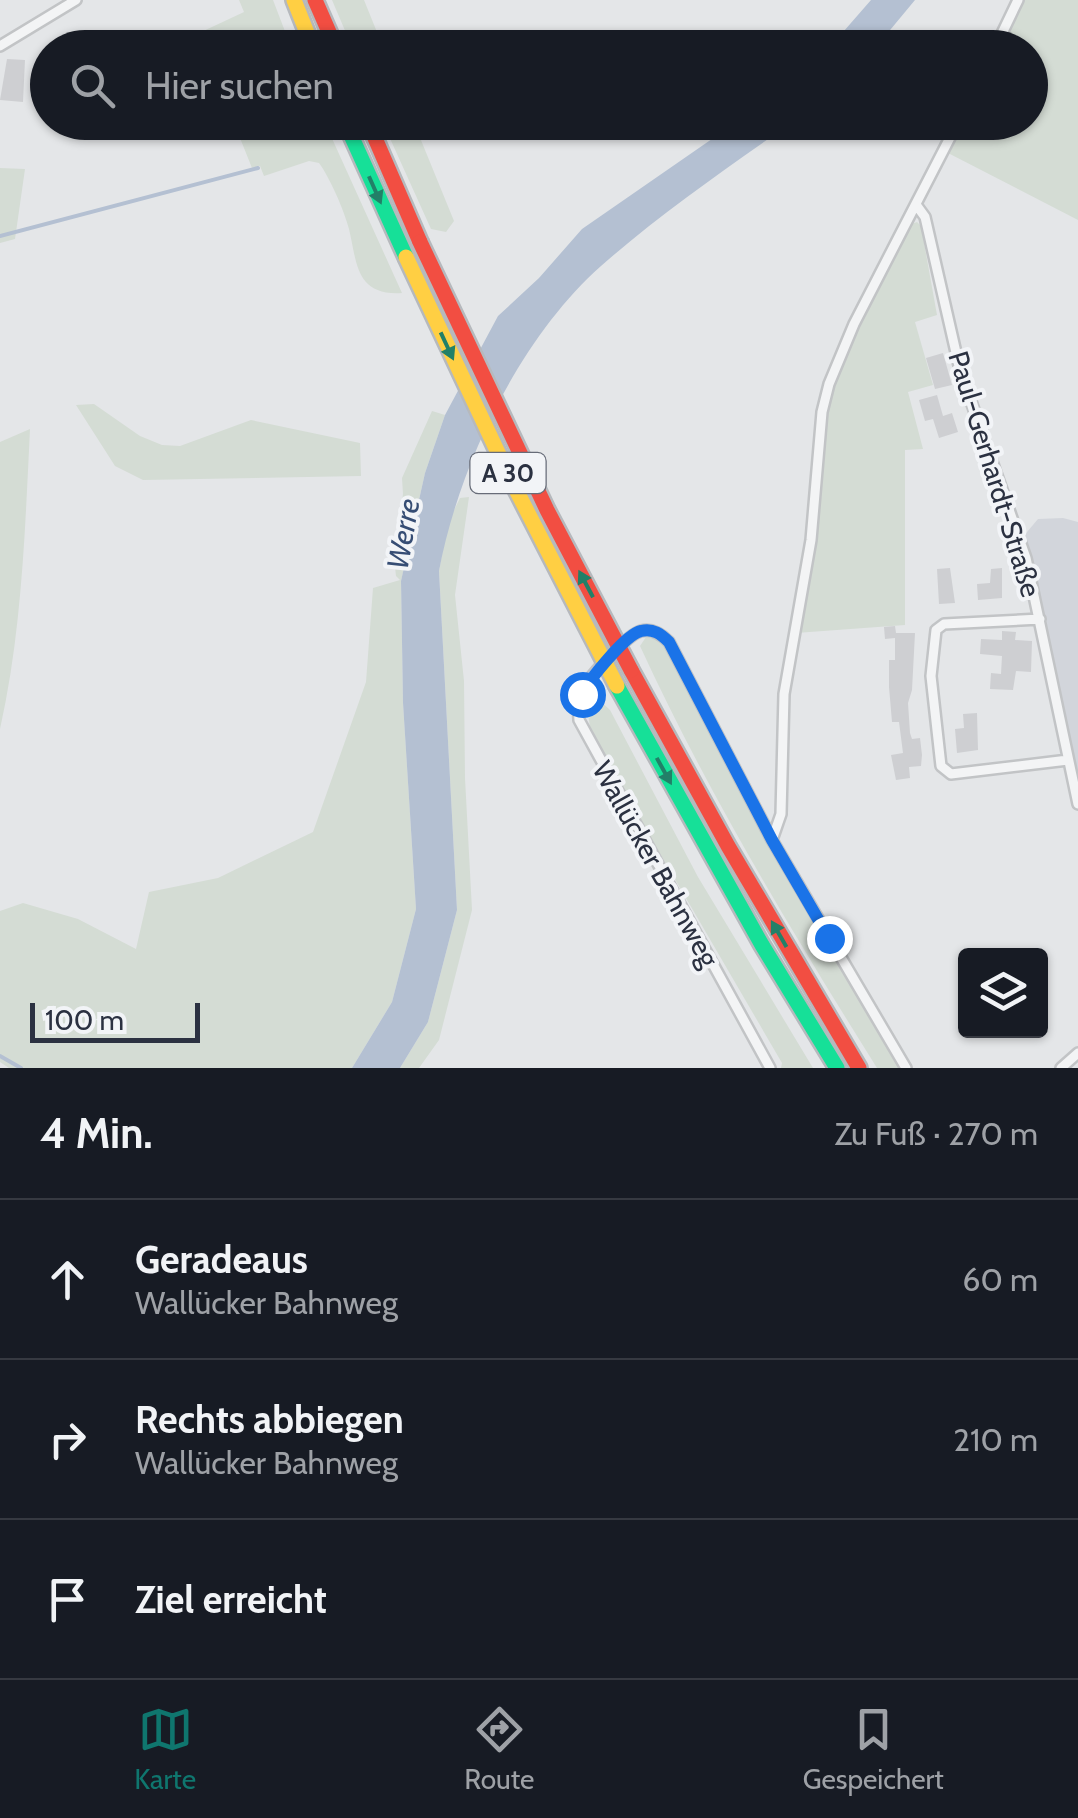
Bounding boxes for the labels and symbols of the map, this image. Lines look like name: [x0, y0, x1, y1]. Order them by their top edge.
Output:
one-way arrow: [367, 176, 384, 205]
one-way arrow: [438, 332, 455, 361]
street label: Paul-Gerhardt-Straße: [941, 347, 1049, 601]
road number: A 30: [470, 453, 546, 493]
water label: Werre: [379, 495, 427, 572]
one-way arrow: [578, 569, 595, 598]
route start: [560, 672, 606, 718]
street label: Wallücker Bahnweg: [585, 755, 727, 974]
one-way arrow: [655, 757, 673, 785]
route end: [807, 916, 853, 962]
one-way arrow: [771, 920, 788, 948]
scale bar: [30, 998, 200, 1042]

